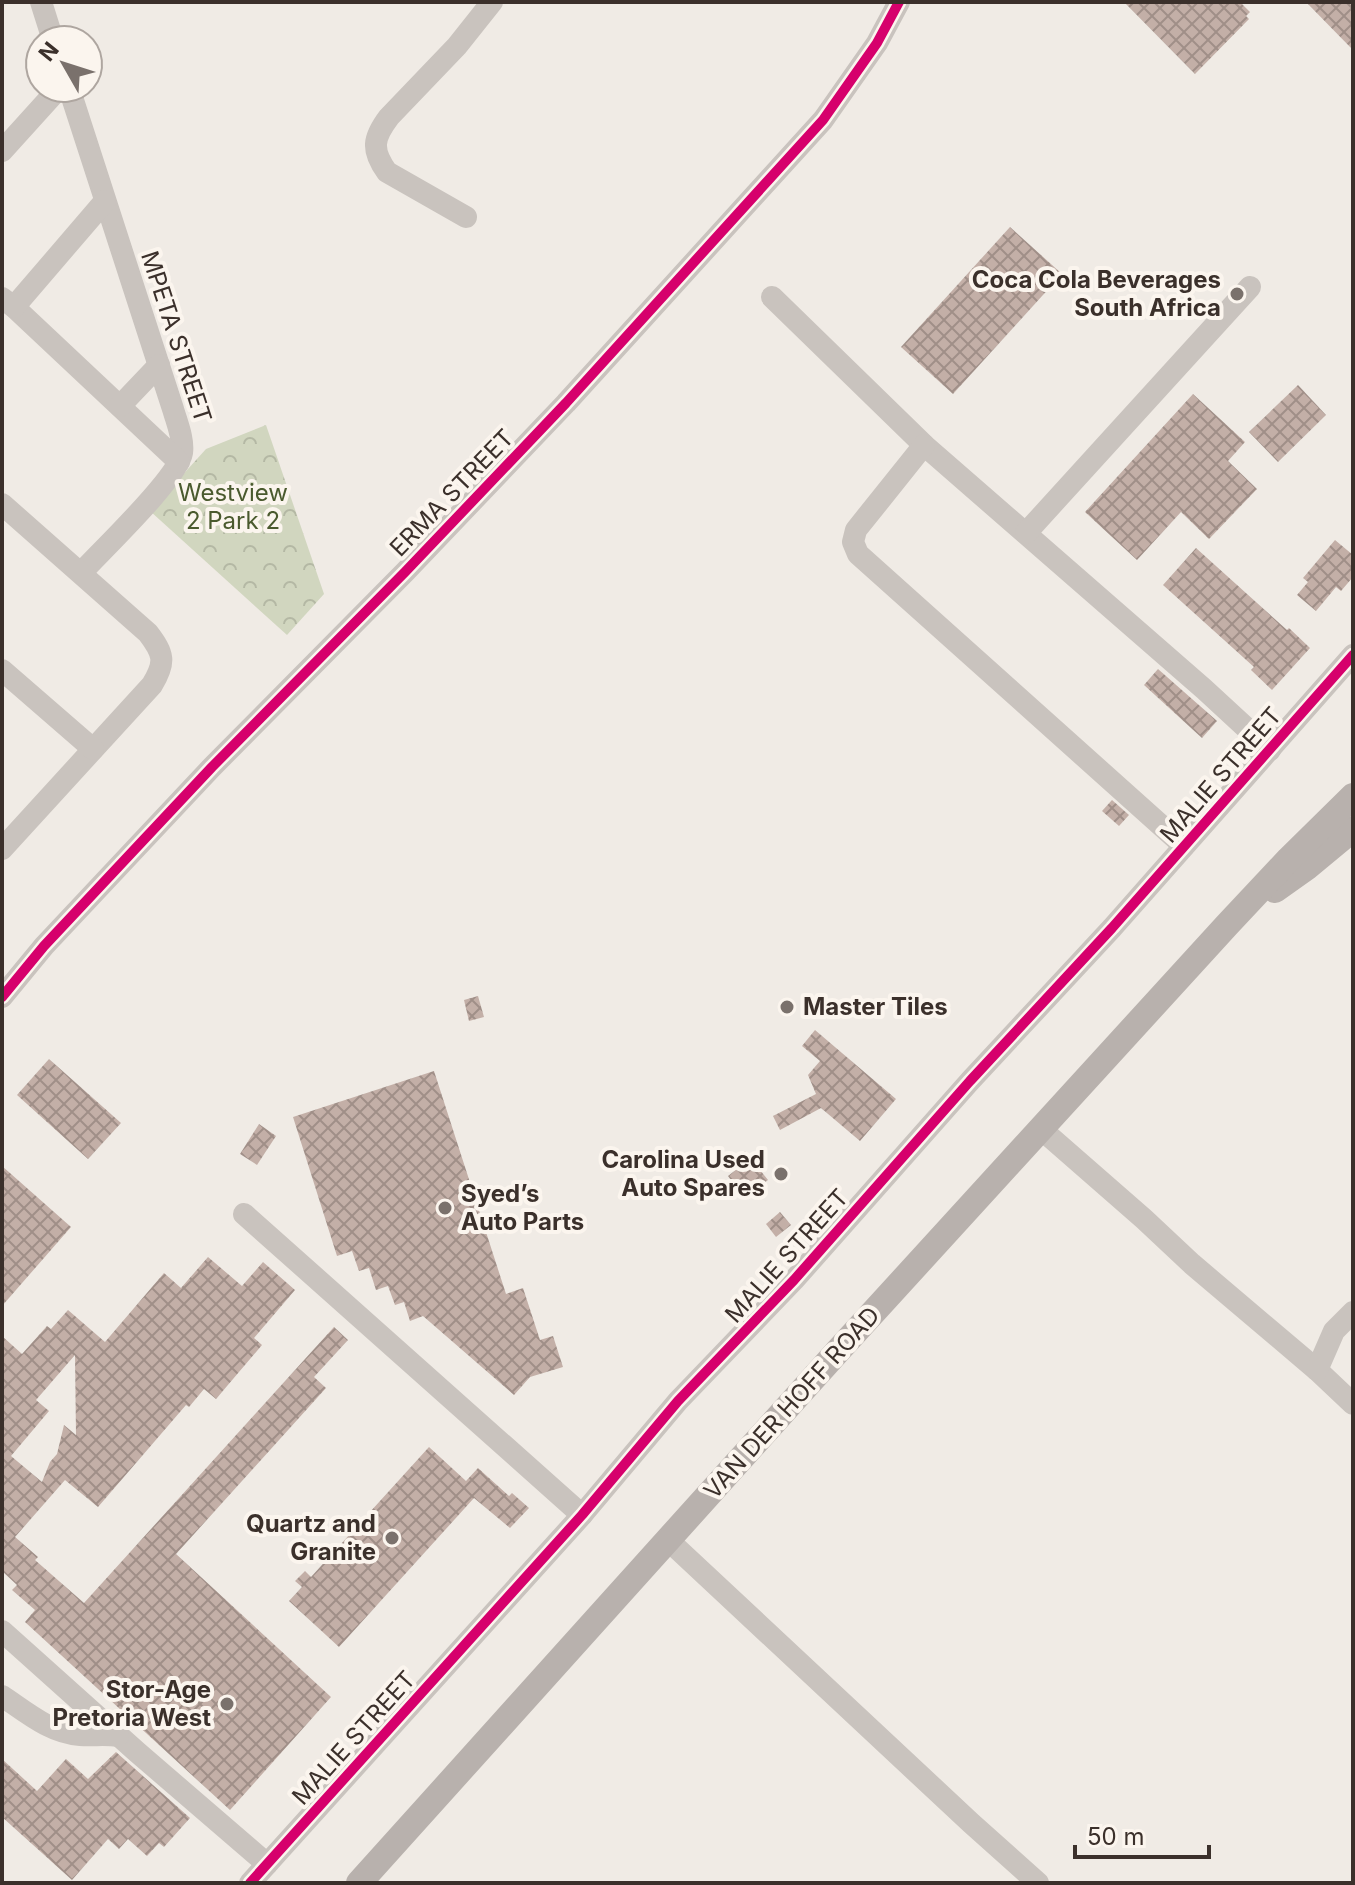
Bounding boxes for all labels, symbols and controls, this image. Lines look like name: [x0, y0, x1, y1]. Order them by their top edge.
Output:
north arrow: [24, 24, 104, 104]
text: N: [33, 37, 64, 66]
street label: MPETA STREET: [135, 247, 218, 426]
place label: Coca Cola Beverages South Africa: [972, 265, 1221, 322]
marker: Coca Cola Beverages South Africa: [1228, 285, 1246, 303]
street label: ERMA STREET: [384, 423, 520, 562]
park label: Westview 2 Park 2: [178, 478, 288, 535]
street label: MALIE STREET: [1154, 701, 1287, 848]
place label: Master Tiles: [803, 992, 948, 1021]
marker: Master Tiles: [778, 998, 796, 1016]
place label: Carolina Used Auto Spares: [601, 1145, 765, 1202]
marker: Carolina Used Auto Spares: [772, 1165, 790, 1183]
place label: Syed’s Auto Parts: [461, 1179, 584, 1236]
street label: MALIE STREET: [719, 1183, 854, 1329]
marker: Syed’s Auto Parts: [436, 1199, 454, 1217]
street label: VAN DER HOFF ROAD: [698, 1301, 886, 1505]
place label: Quartz and Granite: [246, 1509, 376, 1566]
marker: Quartz and Granite: [383, 1529, 401, 1547]
street label: MALIE STREET: [286, 1665, 421, 1811]
place label: Stor-Age Pretoria West: [52, 1675, 211, 1732]
marker: Stor-Age Pretoria West: [218, 1695, 236, 1713]
scale bar: [1075, 1809, 1209, 1859]
text: 50 m: [1087, 1822, 1145, 1851]

